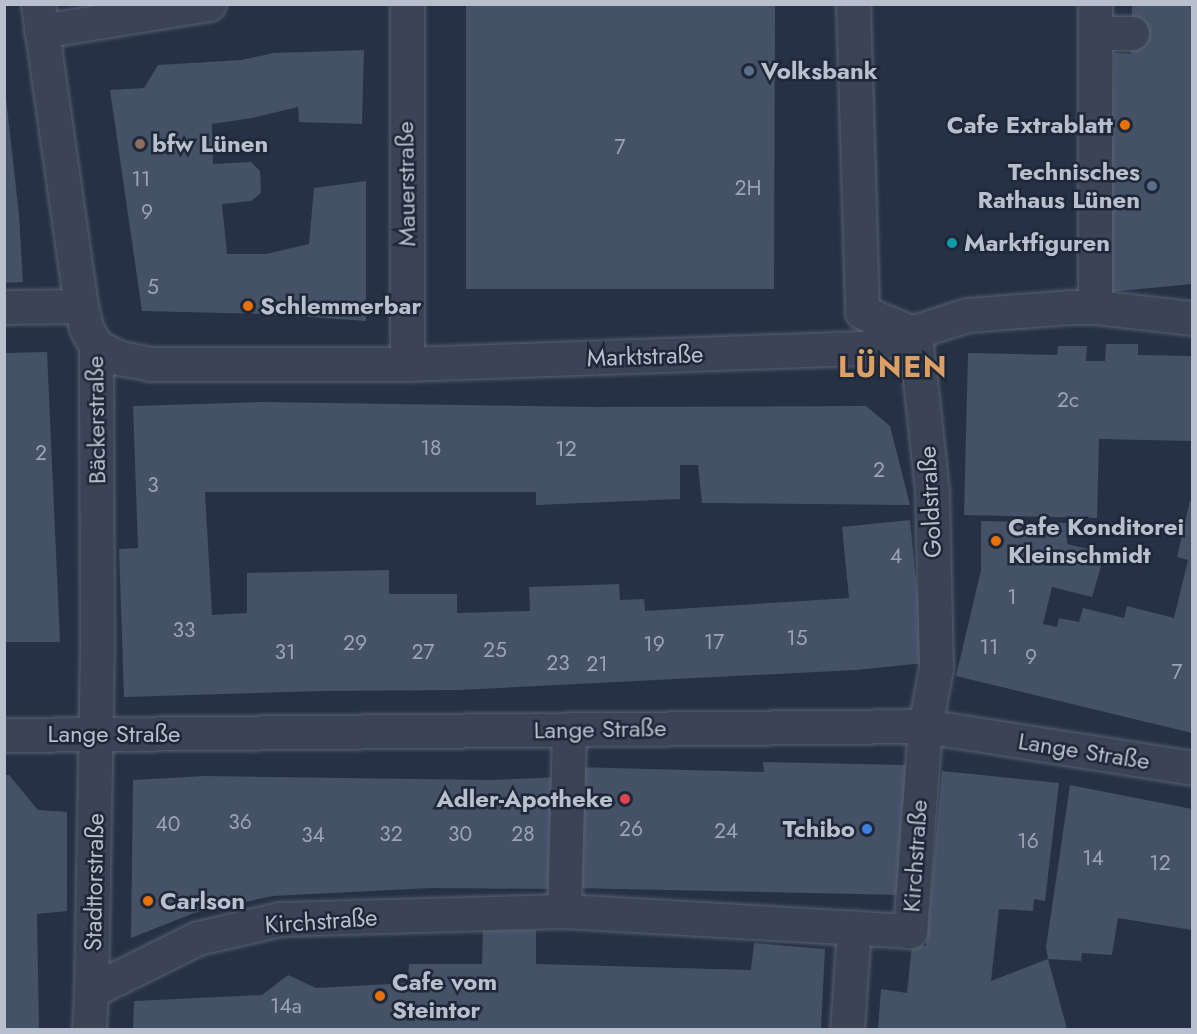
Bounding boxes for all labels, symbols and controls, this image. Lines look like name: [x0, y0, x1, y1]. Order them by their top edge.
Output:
place label: Volksbank: [761, 57, 878, 85]
marker: Volksbank: [742, 64, 756, 78]
place label: Cafe Extrablatt: [947, 111, 1113, 139]
marker: Cafe Extrablatt: [1118, 118, 1132, 132]
street label: Mauerstraße: [391, 121, 421, 247]
place label: bfw Lünen: [152, 130, 268, 158]
house number: 7: [614, 134, 626, 160]
marker: bfw Lünen: [133, 137, 147, 151]
place label: Technisches Rathaus Lünen: [978, 158, 1140, 214]
house number: 11: [132, 166, 150, 192]
house number: 2H: [735, 175, 761, 201]
marker: Technisches Rathaus Lünen: [1145, 179, 1159, 193]
house number: 9: [141, 199, 153, 225]
place label: Marktfiguren: [964, 229, 1110, 257]
marker: Marktfiguren: [945, 236, 959, 250]
house number: 5: [147, 274, 159, 300]
place label: Schlemmerbar: [260, 292, 421, 320]
marker: Schlemmerbar: [241, 299, 255, 313]
street label: Marktstraße: [586, 340, 704, 372]
district label: LÜNEN: [838, 349, 948, 385]
street label: Bäckerstraße: [80, 356, 112, 484]
house number: 2c: [1057, 387, 1079, 413]
house number: 18: [421, 435, 441, 461]
house number: 12: [555, 436, 577, 462]
house number: 2: [35, 440, 47, 466]
street label: Goldstraße: [913, 445, 947, 559]
house number: 2: [873, 457, 885, 483]
house number: 3: [147, 472, 159, 498]
place label: Cafe Konditorei Kleinschmidt: [1008, 513, 1184, 569]
marker: Cafe Konditorei Kleinschmidt: [989, 534, 1003, 548]
house number: 4: [890, 543, 902, 569]
house number: 1: [1007, 584, 1017, 610]
house number: 33: [173, 617, 195, 643]
house number: 15: [786, 625, 808, 651]
house number: 17: [704, 629, 724, 655]
house number: 29: [343, 630, 367, 656]
house number: 19: [643, 631, 665, 657]
house number: 11: [980, 634, 998, 660]
house number: 25: [483, 637, 507, 663]
house number: 31: [275, 639, 295, 665]
house number: 27: [412, 639, 434, 665]
house number: 9: [1025, 644, 1037, 670]
house number: 23: [546, 650, 570, 676]
house number: 21: [586, 651, 608, 677]
house number: 7: [1171, 659, 1183, 685]
street label: Lange Straße: [533, 713, 667, 745]
street label: Lange Straße: [48, 720, 180, 748]
street label: Lange Straße: [1016, 726, 1152, 776]
place label: Adler-Apotheke: [436, 785, 613, 813]
marker: Adler-Apotheke: [618, 792, 632, 806]
street label: Kirchstraße: [897, 799, 933, 913]
house number: 36: [228, 809, 252, 835]
house number: 40: [156, 811, 180, 837]
street label: Stadttorstraße: [78, 813, 110, 951]
place label: Tchibo: [783, 815, 855, 843]
house number: 26: [619, 816, 643, 842]
house number: 24: [714, 818, 738, 844]
house number: 32: [379, 821, 403, 847]
house number: 30: [448, 821, 472, 847]
house number: 28: [511, 821, 535, 847]
house number: 34: [301, 822, 325, 848]
marker: Tchibo: [860, 822, 874, 836]
house number: 16: [1017, 828, 1039, 854]
house number: 14: [1082, 845, 1104, 871]
house number: 12: [1149, 850, 1171, 876]
place label: Carlson: [160, 887, 245, 915]
marker: Carlson: [141, 894, 155, 908]
street label: Kirchstraße: [264, 903, 378, 939]
place label: Cafe vom Steintor: [392, 968, 497, 1024]
marker: Cafe vom Steintor: [373, 989, 387, 1003]
house number: 14a: [270, 993, 302, 1019]

